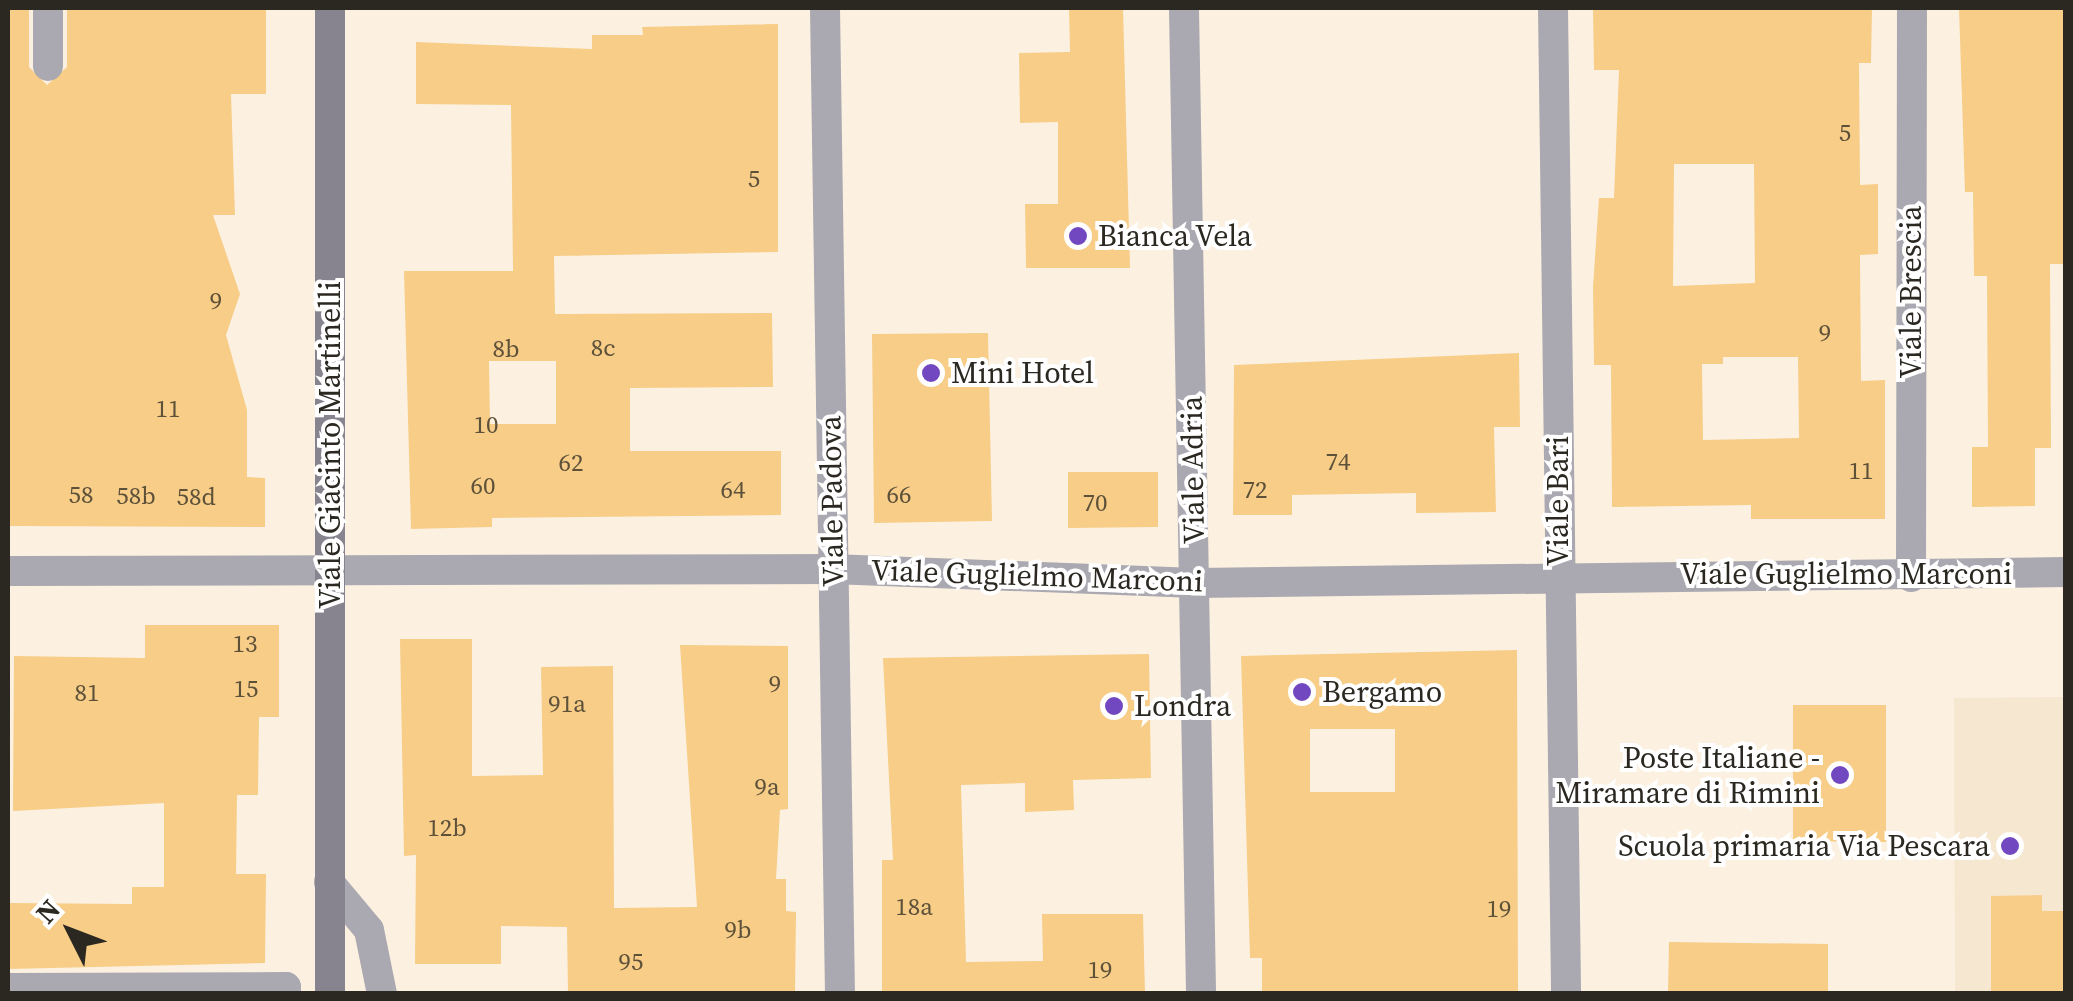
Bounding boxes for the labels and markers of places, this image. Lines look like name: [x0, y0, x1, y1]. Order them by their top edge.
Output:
place label: Bianca Vela: [1098, 218, 1253, 254]
marker: Bianca Vela: [1067, 225, 1089, 247]
place label: Mini Hotel: [951, 355, 1094, 391]
marker: Mini Hotel: [920, 362, 942, 384]
place label: Bergamo: [1322, 674, 1442, 710]
marker: Bergamo: [1291, 681, 1313, 703]
place label: Londra: [1134, 688, 1231, 724]
marker: Londra: [1103, 695, 1125, 717]
place label: Poste Italiane - Miramare di Rimini: [1555, 740, 1820, 810]
marker: Poste Italiane - Miramare di Rimini: [1829, 764, 1851, 786]
place label: Scuola primaria Via Pescara: [1617, 828, 1990, 864]
marker: Scuola primaria Via Pescara: [1999, 835, 2021, 857]

